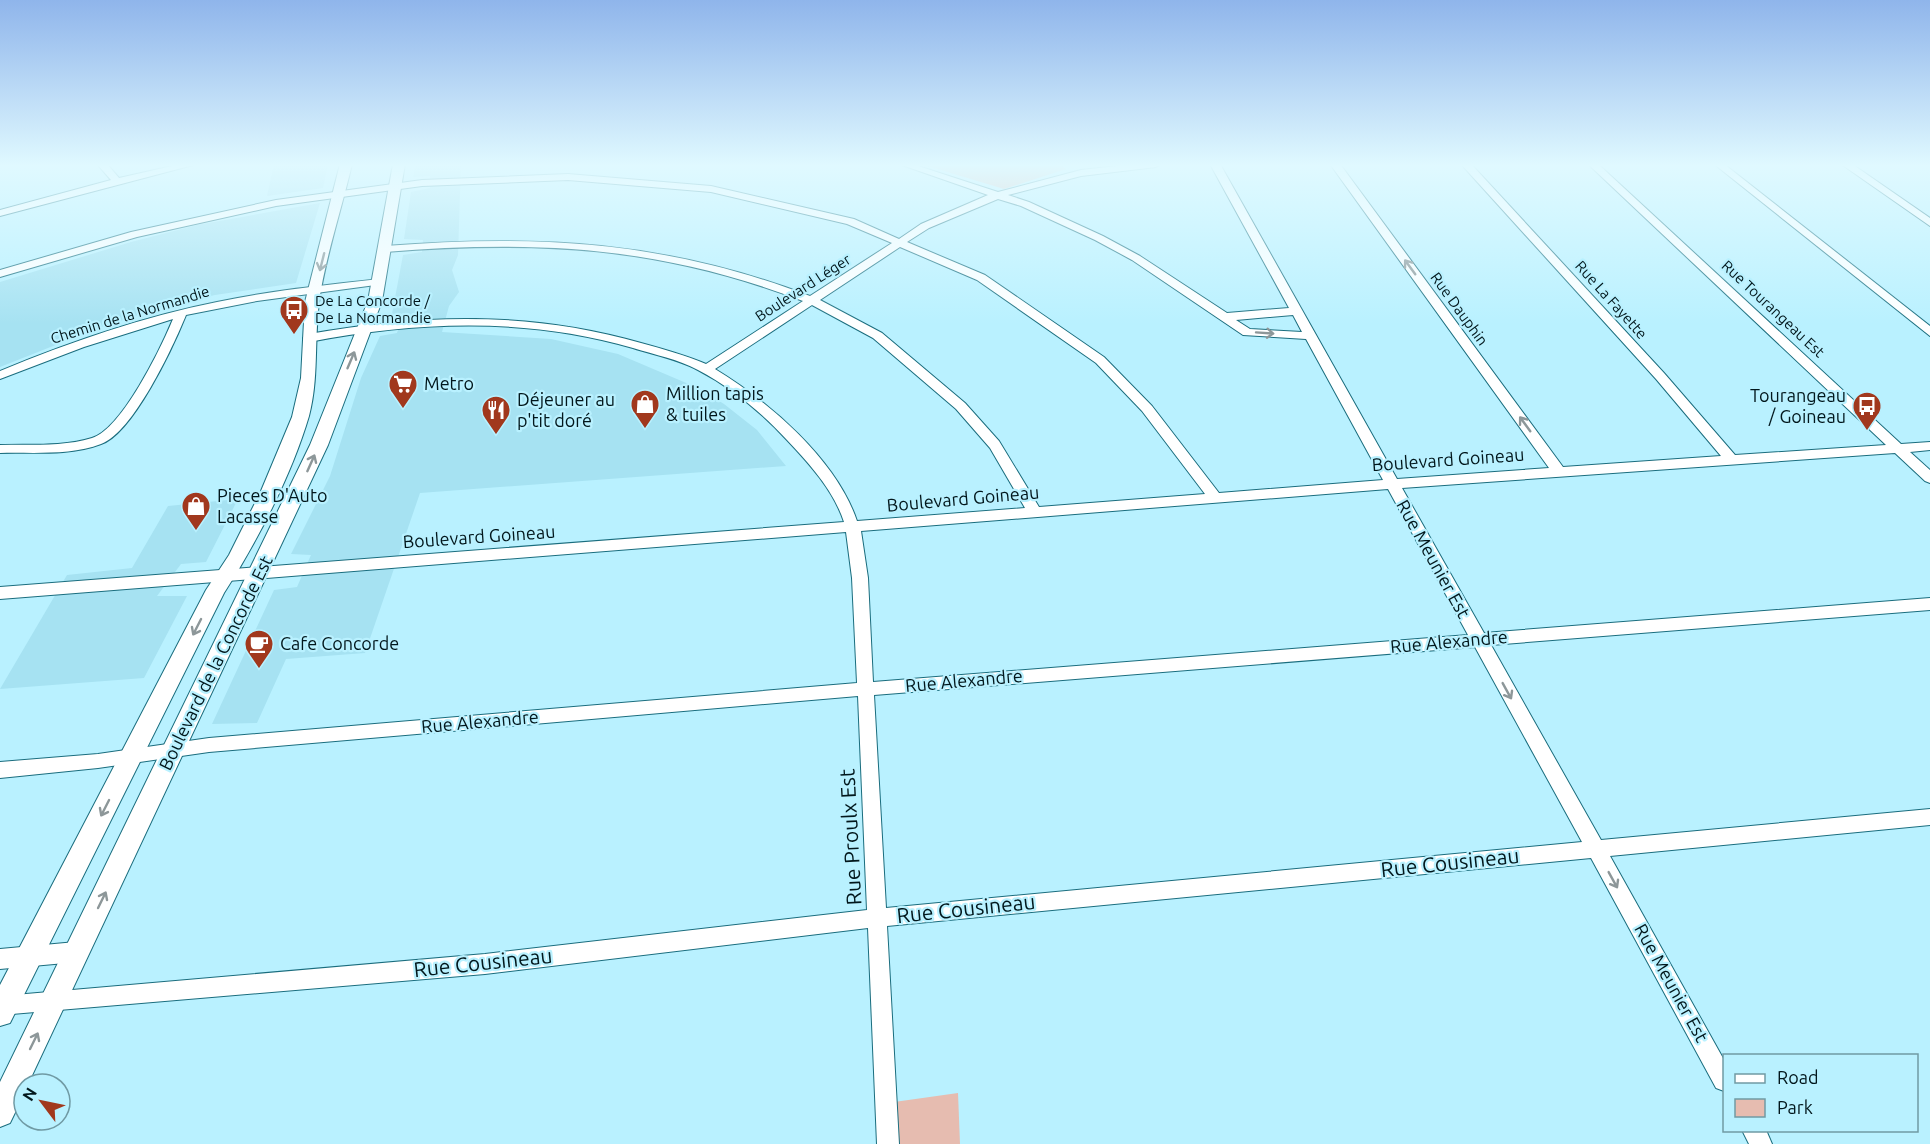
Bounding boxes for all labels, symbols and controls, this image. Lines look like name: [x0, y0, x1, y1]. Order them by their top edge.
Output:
street label: Boulevard Léger: [752, 250, 854, 325]
one-way arrow: [315, 252, 327, 271]
street label: Rue La Fayette: [1572, 257, 1651, 342]
street label: Rue Tourangeau Est: [1719, 257, 1828, 361]
one-way arrow: [1404, 259, 1416, 275]
street label: Rue Dauphin: [1427, 269, 1492, 349]
street label: Chemin de la Normandie: [48, 282, 211, 347]
place label: De La Concorde / De La Normandie: [315, 292, 431, 326]
bus stop icon: De La Concorde / De La Normandie: [278, 294, 310, 336]
one-way arrow: [1254, 328, 1274, 339]
one-way arrow: [346, 351, 357, 369]
supermarket icon: Metro: [387, 368, 419, 410]
place label: Metro: [424, 373, 474, 393]
place label: Million tapis & tuiles: [666, 383, 764, 424]
place label: Tourangeau / Goineau: [1750, 385, 1846, 426]
shop icon: Million tapis & tuiles: [629, 388, 661, 430]
place label: Déjeuner au p'tit doré: [517, 389, 615, 430]
bus stop icon: Tourangeau / Goineau: [1851, 390, 1883, 432]
restaurant icon: Déjeuner au p'tit doré: [480, 394, 512, 436]
one-way arrow: [1518, 417, 1531, 433]
street label: Boulevard Goineau: [1371, 444, 1525, 474]
one-way arrow: [306, 455, 317, 473]
street label: Boulevard Goineau: [886, 481, 1040, 515]
place label: Pieces D'Auto Lacasse: [217, 485, 327, 526]
shop icon: Pieces D'Auto Lacasse: [180, 490, 212, 532]
street label: Rue Meunier Est: [1393, 496, 1475, 621]
street label: Boulevard Goineau: [402, 521, 556, 551]
street label: Boulevard de la Concorde Est: [154, 552, 276, 773]
one-way arrow: [191, 618, 203, 636]
street label: Rue Alexandre: [1389, 626, 1508, 656]
cafe icon: Cafe Concorde: [243, 628, 275, 670]
place label: Cafe Concorde: [280, 633, 399, 653]
street label: Rue Alexandre: [904, 665, 1023, 695]
one-way arrow: [1501, 682, 1513, 699]
street label: Rue Alexandre: [420, 706, 539, 736]
street label: Rue Proulx Est: [834, 768, 866, 906]
one-way arrow: [99, 799, 110, 817]
street label: Rue Cousineau: [1379, 843, 1520, 881]
one-way arrow: [1608, 870, 1619, 888]
street label: Rue Cousineau: [895, 889, 1036, 927]
one-way arrow: [97, 891, 108, 909]
street label: Rue Meunier Est: [1631, 920, 1713, 1045]
street label: Rue Cousineau: [412, 943, 553, 981]
one-way arrow: [29, 1033, 41, 1051]
legend: [1723, 1054, 1918, 1132]
text: Road: [1777, 1067, 1819, 1087]
north arrow: [12, 1072, 72, 1132]
text: N: [18, 1084, 40, 1104]
text: Park: [1777, 1097, 1813, 1117]

